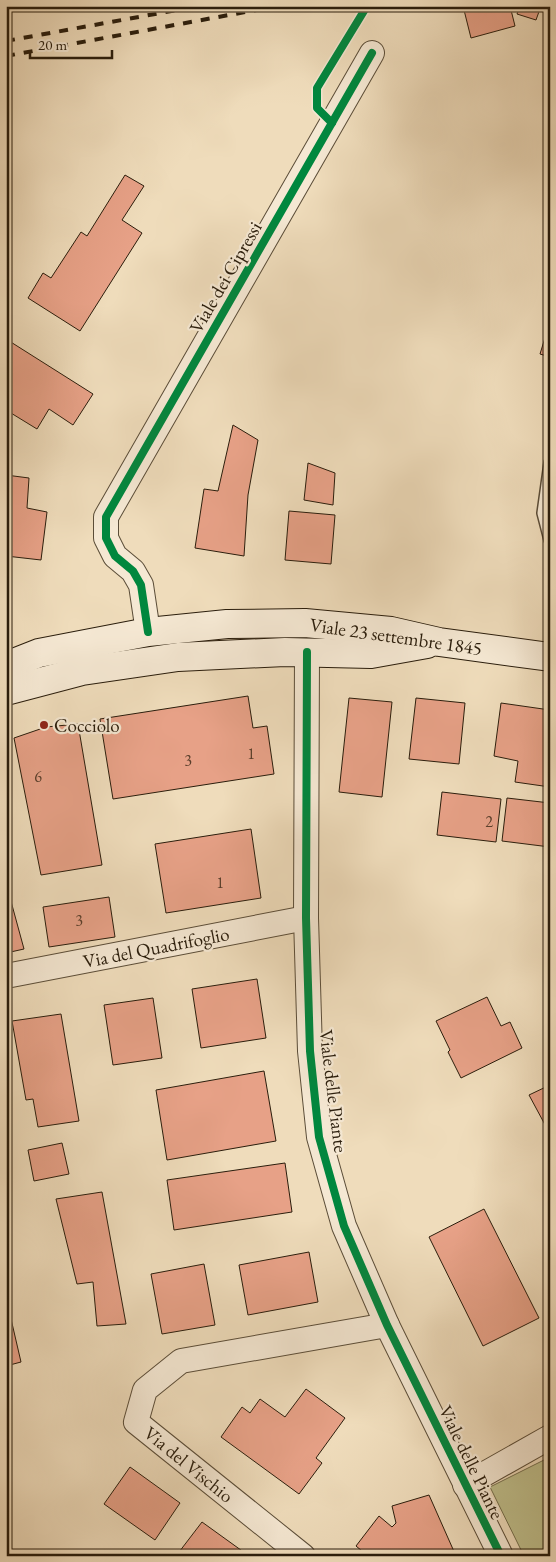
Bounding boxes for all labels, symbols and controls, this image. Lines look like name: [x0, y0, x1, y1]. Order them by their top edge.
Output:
scale bar: [30, 28, 112, 60]
text: 20 m: [38, 35, 67, 54]
street label: Viale dei Cipressi: [183, 217, 268, 337]
street label: Viale 23 settembre 1845: [308, 612, 484, 661]
place label: Cocciolo: [54, 713, 120, 738]
marker: Cocciolo: [38, 719, 50, 731]
house number: 1: [247, 743, 255, 764]
house number: 3: [184, 750, 192, 771]
house number: 6: [34, 766, 42, 787]
house number: 2: [485, 811, 493, 832]
house number: 1: [216, 872, 224, 893]
house number: 3: [75, 910, 83, 931]
street label: Via del Quadrifoglio: [81, 921, 231, 974]
street label: Viale delle Piante: [314, 1028, 353, 1154]
street label: Viale delle Piante: [433, 1401, 510, 1523]
street label: Via del Vischio: [139, 1421, 239, 1508]

